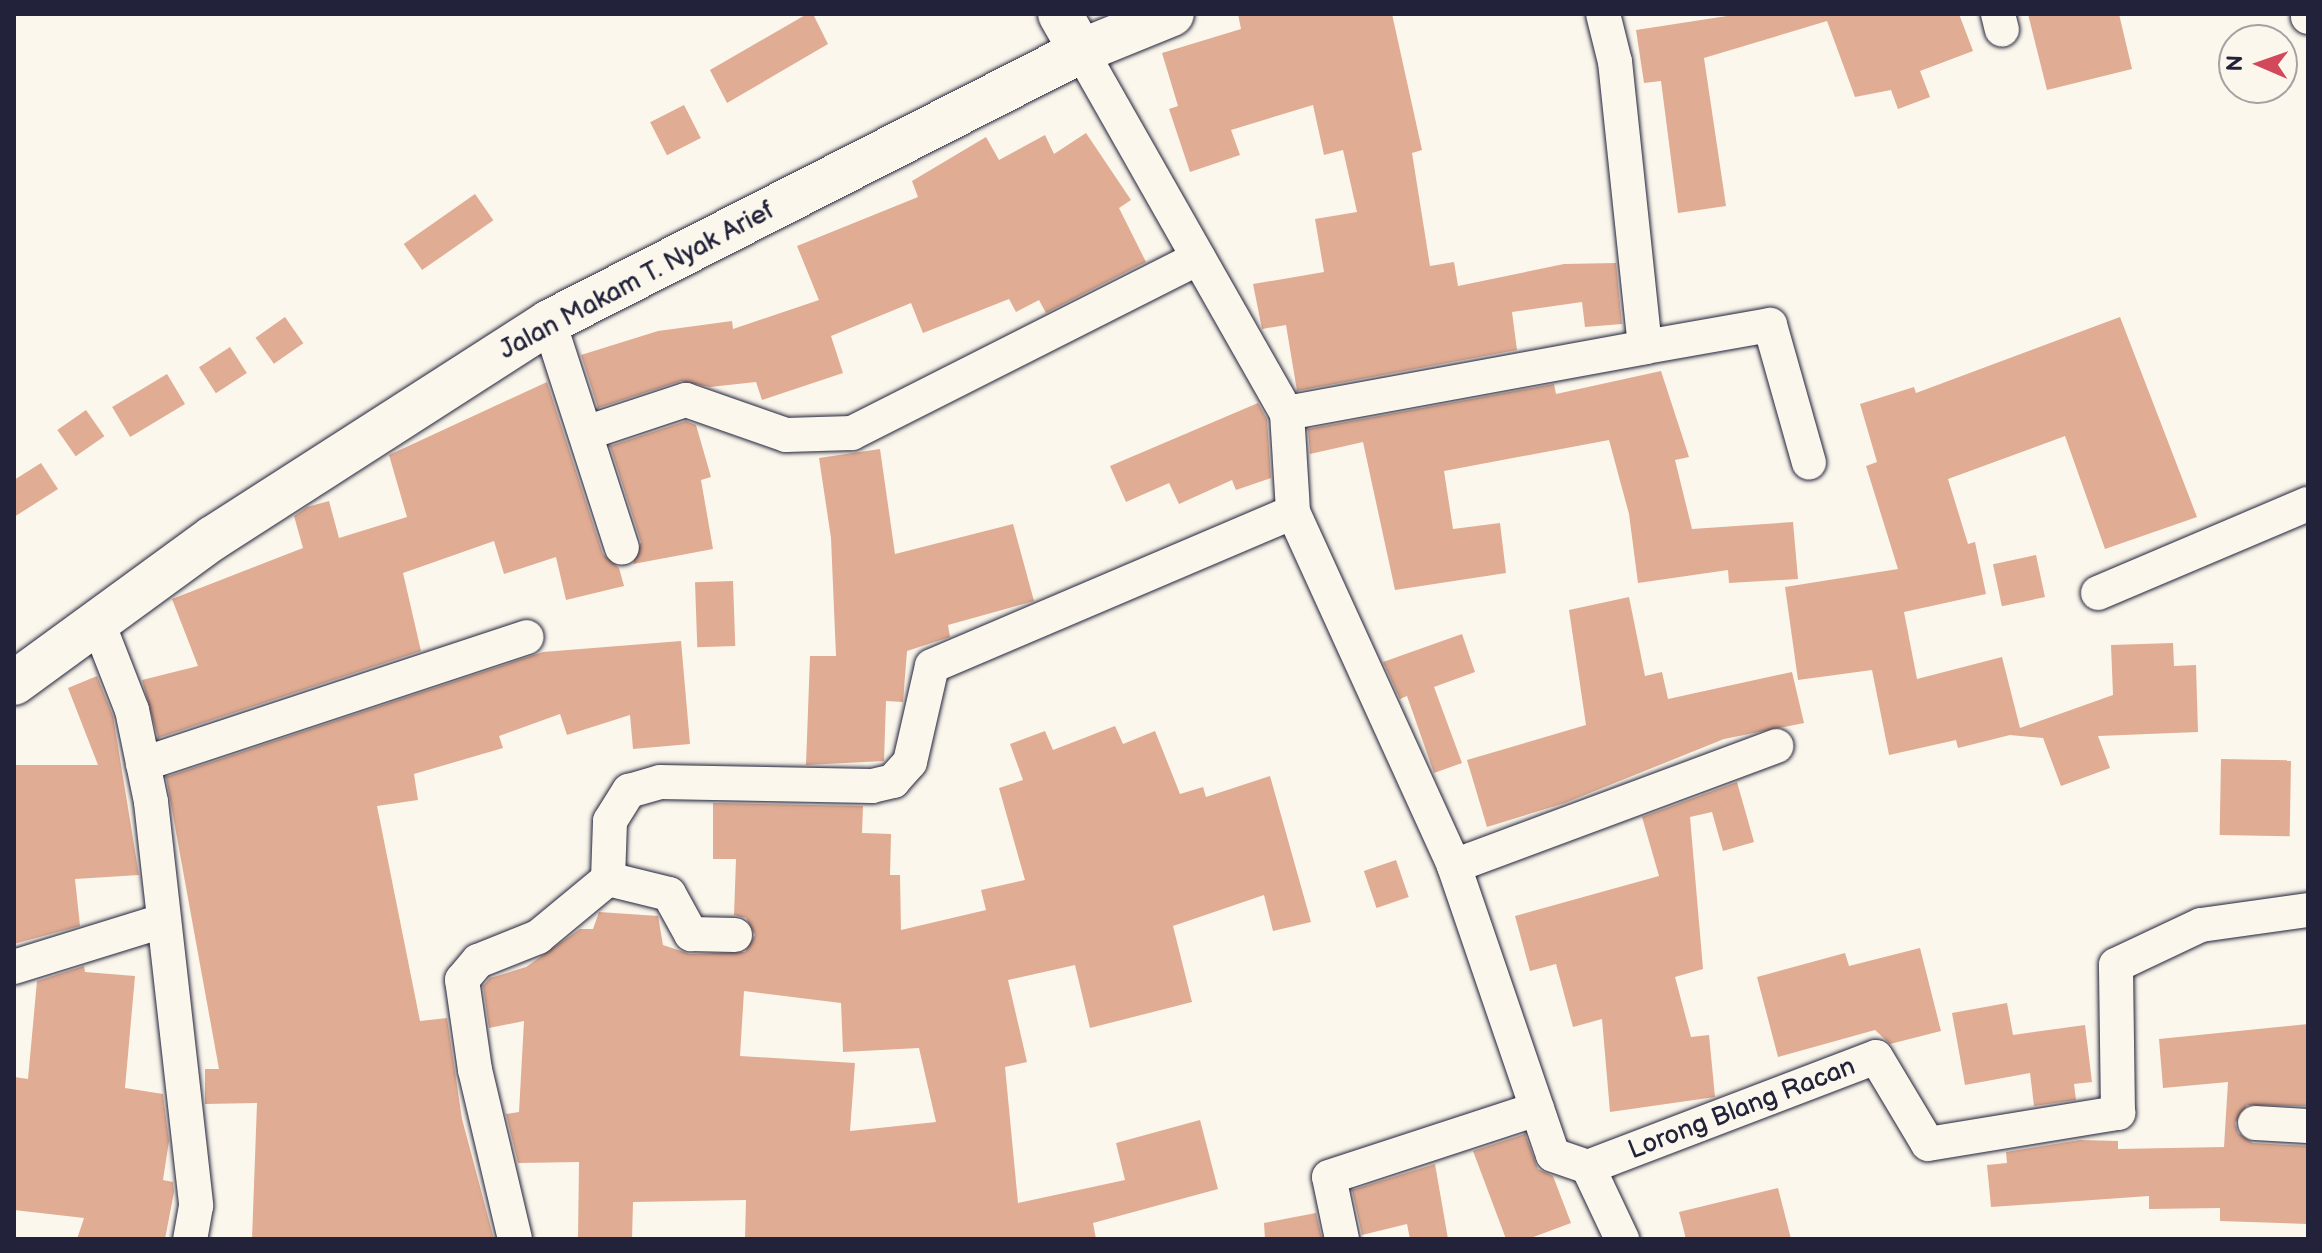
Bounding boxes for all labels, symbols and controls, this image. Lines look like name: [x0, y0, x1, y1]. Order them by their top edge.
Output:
north arrow: [2218, 24, 2298, 104]
text: N: [2222, 54, 2249, 72]
street label: Jalan Makam T. Nyak Arief: [494, 195, 780, 367]
street label: Lorong Blang Racan: [1624, 1051, 1860, 1167]

